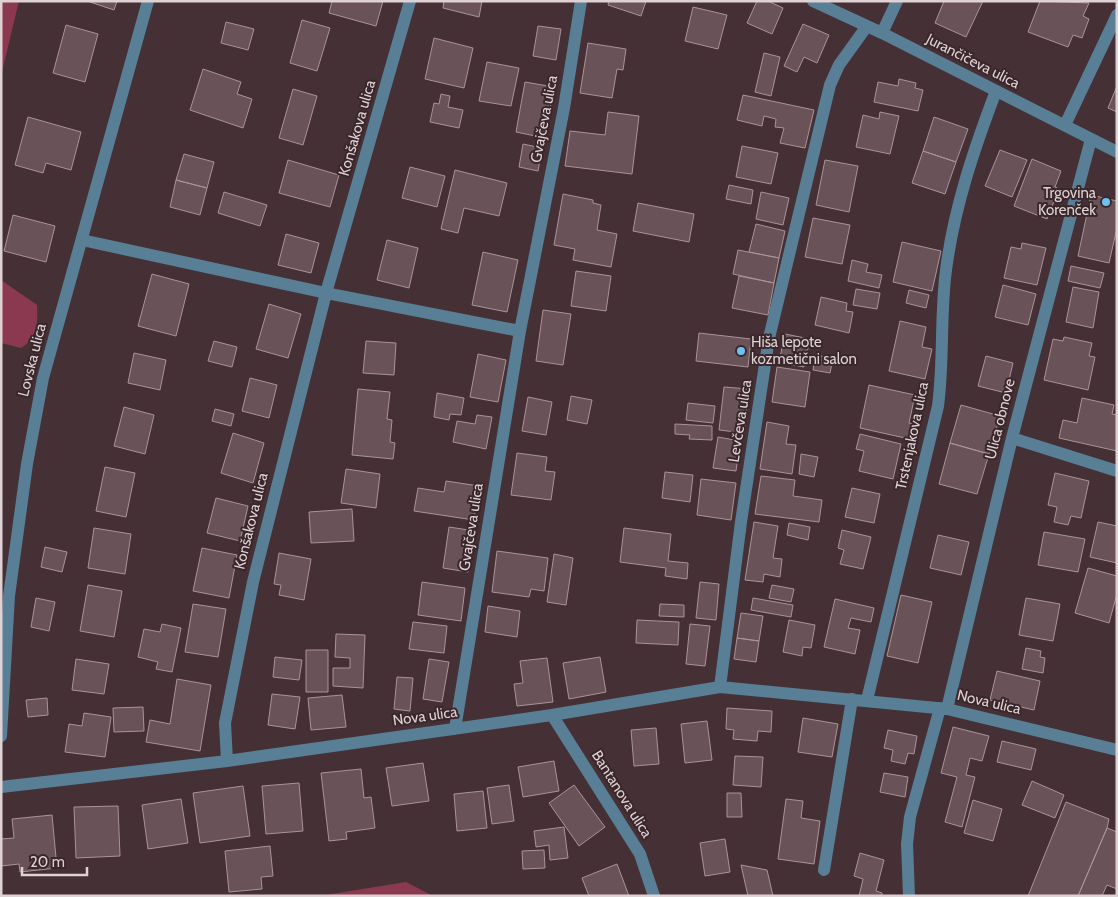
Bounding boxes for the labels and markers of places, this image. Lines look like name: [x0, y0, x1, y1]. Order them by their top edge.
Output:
place label: Trgovina Korenček: [1038, 184, 1097, 219]
marker: Trgovina Korenček: [1100, 196, 1112, 208]
place label: Hiša lepote kozmetični salon: [751, 333, 857, 368]
marker: Hiša lepote kozmetični salon: [735, 345, 747, 357]

